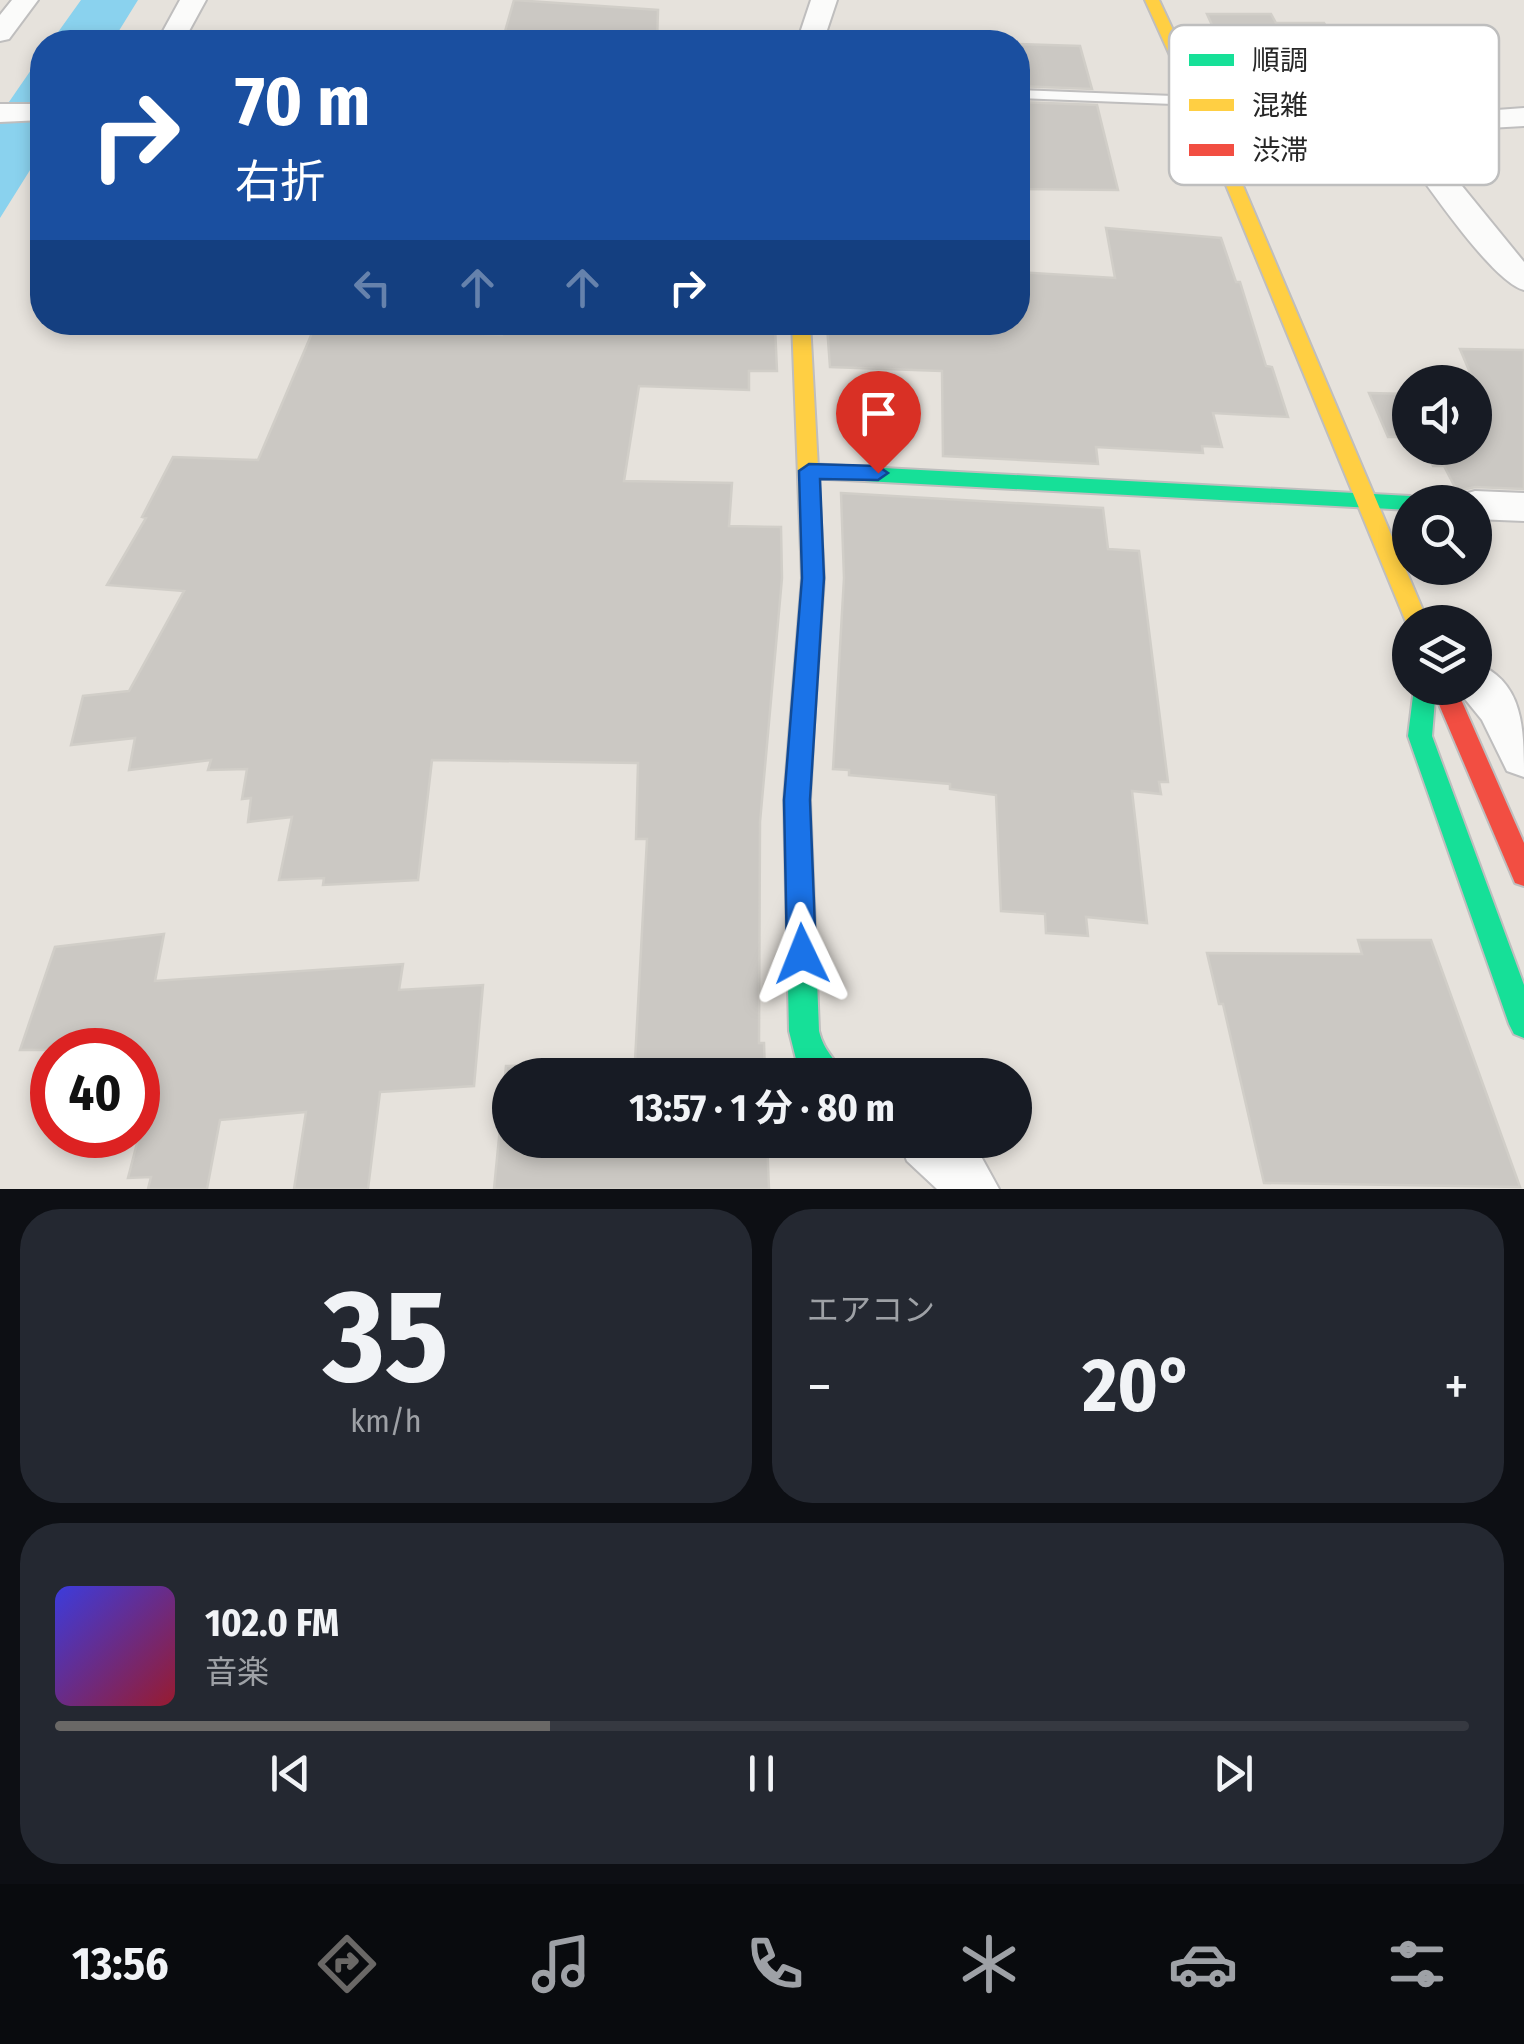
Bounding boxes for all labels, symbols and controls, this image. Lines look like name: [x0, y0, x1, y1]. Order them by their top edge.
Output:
legend: [1169, 25, 1499, 185]
text: 順調: [1252, 44, 1308, 77]
text: 70 m: [235, 60, 370, 144]
icon: right: [70, 70, 200, 200]
text: 混雑: [1252, 89, 1308, 122]
text: 渋滞: [1252, 134, 1308, 167]
text: 右折: [235, 155, 325, 209]
icon: left: [345, 260, 400, 315]
icon: ahead: [450, 260, 505, 315]
icon: ahead: [555, 260, 610, 315]
icon: right: [660, 260, 715, 315]
map controls: [1392, 365, 1492, 705]
button: sound: [1392, 365, 1492, 465]
pin: [836, 371, 921, 474]
icon: arrive: [851, 386, 906, 441]
button: search: [1392, 485, 1492, 585]
button: layers: [1392, 605, 1492, 705]
position arrow: [750, 902, 854, 1006]
speed limit sign: 40: [30, 1028, 160, 1158]
text: 13:57 · 1 分 · 80 m: [629, 1085, 895, 1131]
text: 35: [323, 1259, 449, 1415]
text: エアコン: [807, 1291, 935, 1329]
text: 20°: [1083, 1341, 1193, 1431]
text: −: [807, 1354, 832, 1420]
text: +: [1444, 1354, 1469, 1420]
text: km/h: [350, 1402, 422, 1440]
text: 102.0 FM: [205, 1600, 339, 1646]
text: 音楽: [205, 1653, 269, 1691]
icon: previous: [263, 1746, 318, 1801]
icon: pause: [734, 1746, 789, 1801]
icon: next: [1206, 1746, 1261, 1801]
icon: directions: [312, 1929, 382, 1999]
icon: music: [526, 1929, 596, 1999]
icon: phone: [740, 1929, 810, 1999]
icon: climate: [954, 1929, 1024, 1999]
icon: car: [1168, 1929, 1238, 1999]
icon: filters: [1382, 1929, 1452, 1999]
text: 13:56: [72, 1937, 169, 1991]

